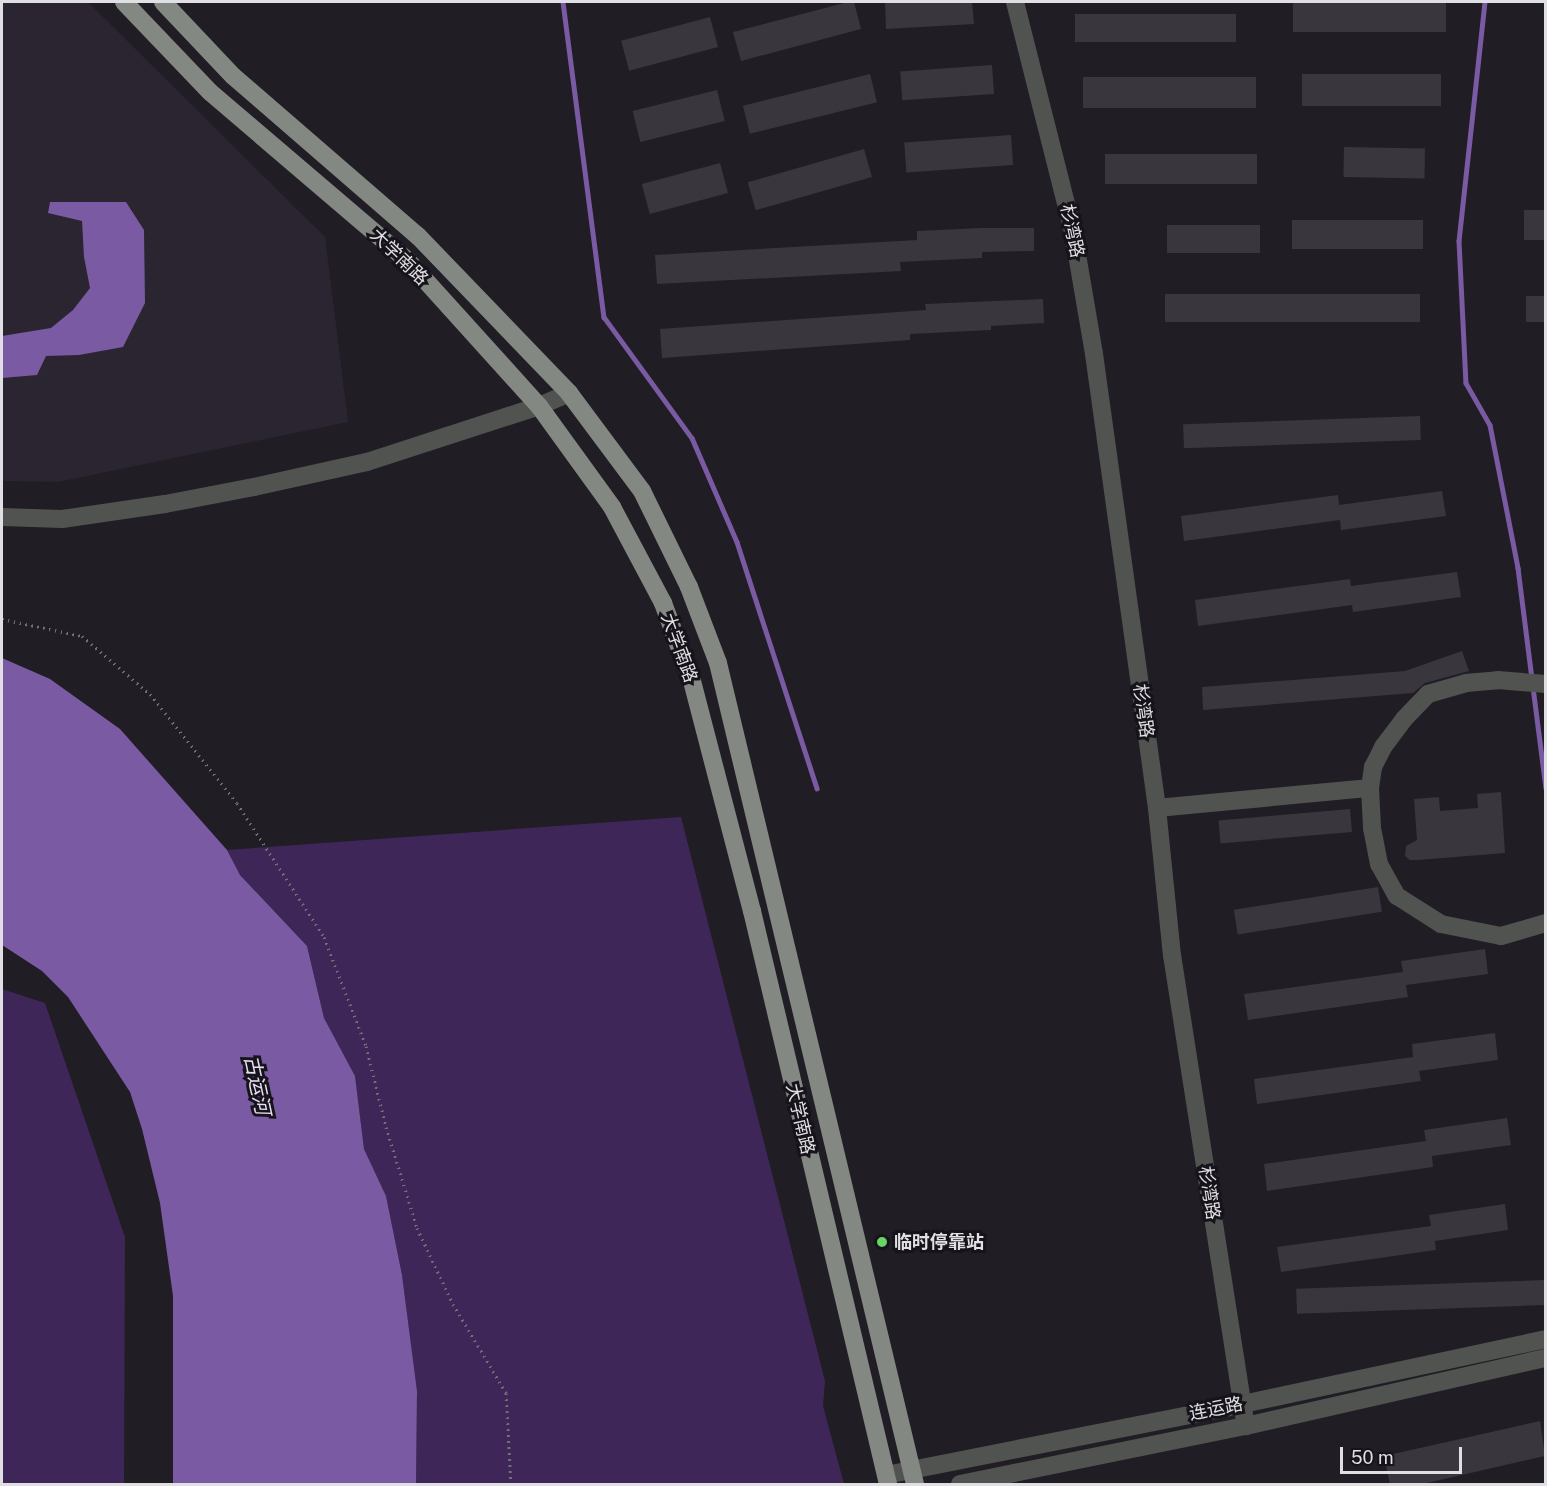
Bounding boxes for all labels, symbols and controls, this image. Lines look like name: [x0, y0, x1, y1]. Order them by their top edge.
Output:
street label: 杉湾路: [1056, 202, 1088, 260]
street label: 大学南路: [366, 224, 432, 290]
street label: 大学南路: [657, 610, 701, 686]
street label: 杉湾路: [1129, 683, 1157, 739]
water label: 古运河: [239, 1053, 275, 1117]
street label: 大学南路: [781, 1081, 819, 1157]
street label: 杉湾路: [1194, 1165, 1224, 1221]
place label: 临时停靠站: [894, 1231, 984, 1253]
marker: 临时停靠站: [875, 1235, 889, 1249]
street label: 连运路: [1187, 1393, 1245, 1425]
scale bar: [1343, 1435, 1464, 1473]
text: 50 m: [1351, 1447, 1394, 1468]

